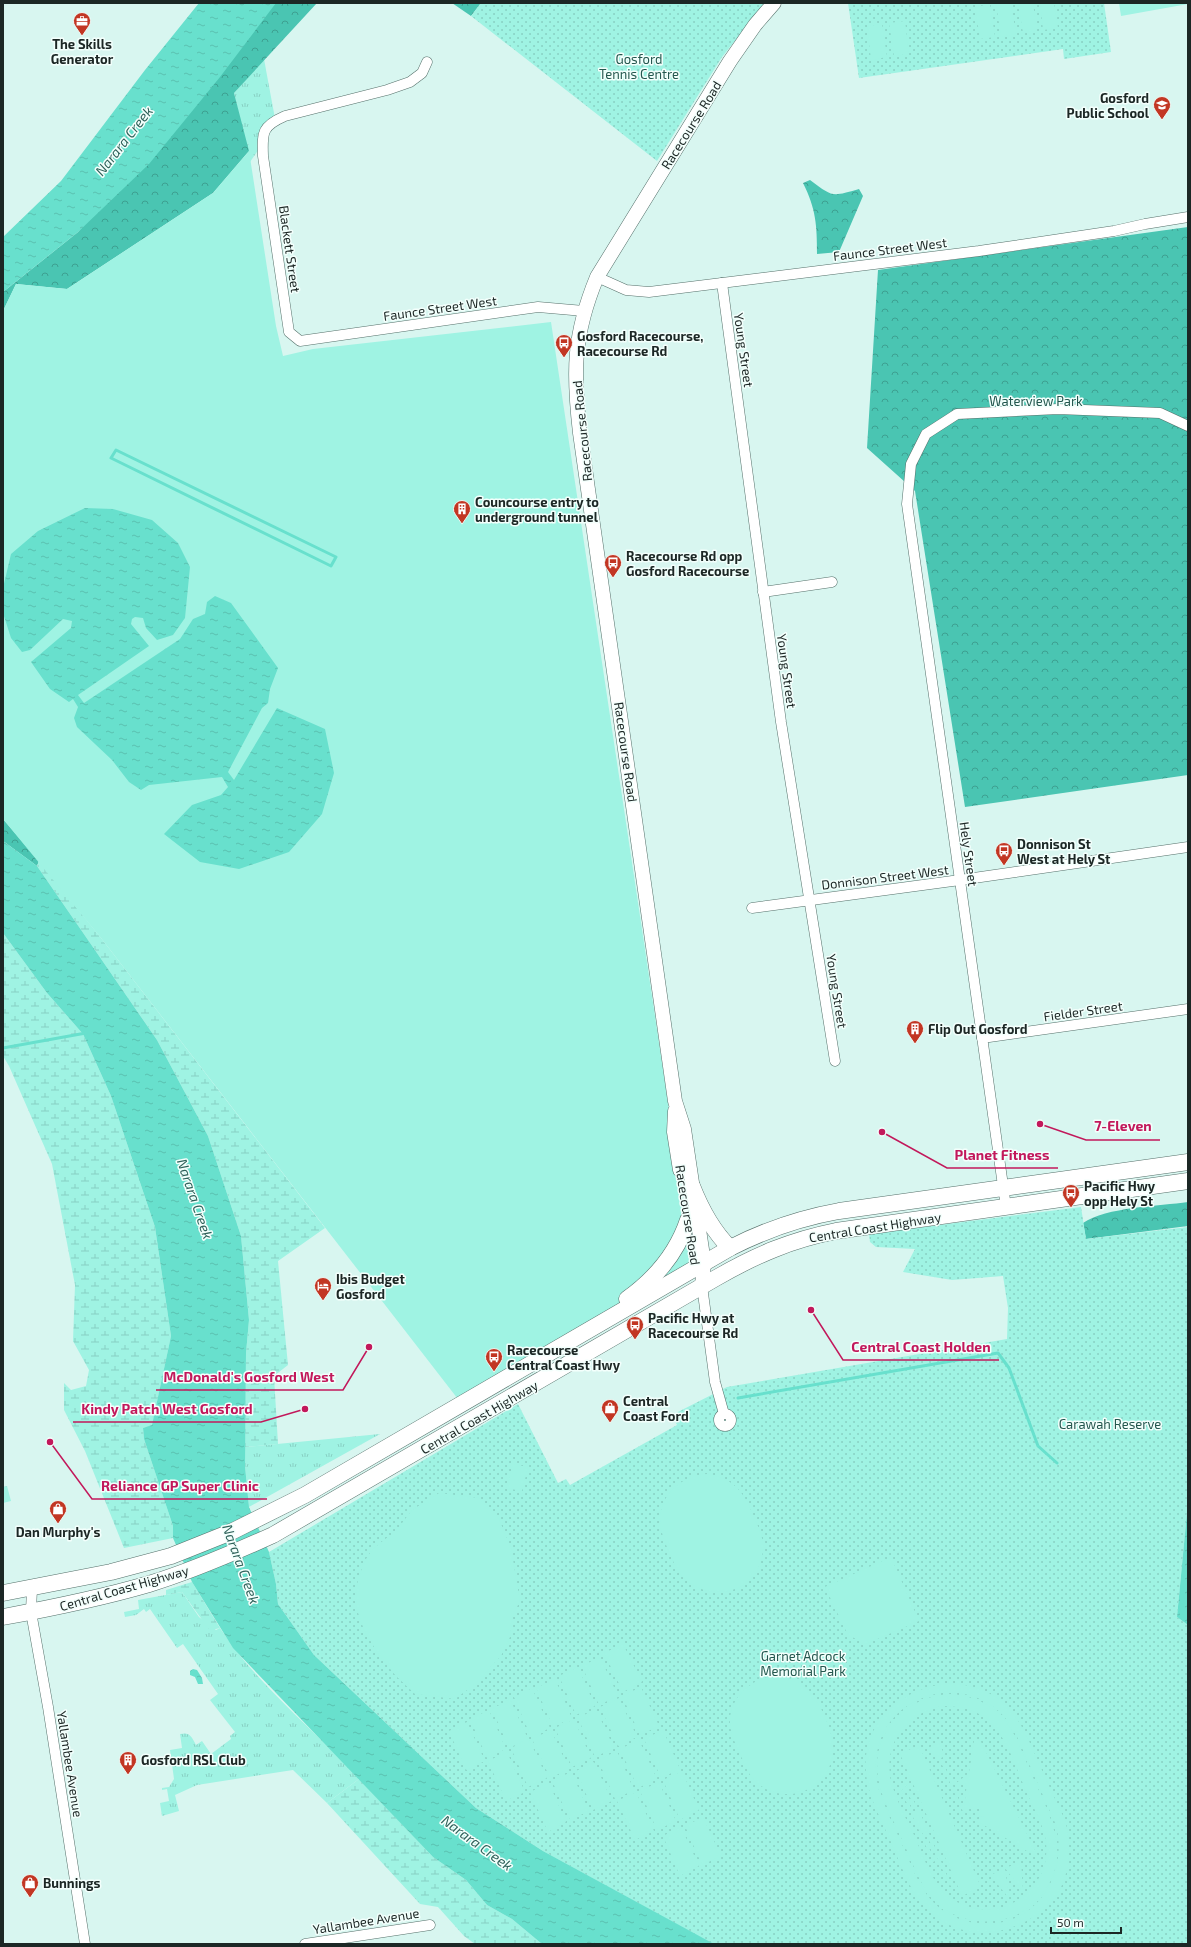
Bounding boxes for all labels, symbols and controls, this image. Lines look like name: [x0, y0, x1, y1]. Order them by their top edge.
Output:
office icon: The Skills Generator: [72, 11, 92, 36]
place label: The Skills Generator: [51, 36, 114, 67]
park label: Gosford Tennis Centre: [599, 51, 679, 82]
street label: Racecourse Road: [657, 78, 725, 172]
place label: Gosford Public School: [1067, 90, 1150, 121]
school or university icon: Gosford Public School: [1152, 95, 1172, 120]
water label: Narara Creek: [91, 103, 156, 179]
street label: Blackett Street: [276, 204, 304, 294]
street label: Faunce Street West: [832, 234, 948, 264]
street label: Faunce Street West: [382, 292, 498, 324]
street label: Young Street: [731, 312, 757, 388]
place label: Gosford Racecourse, Racecourse Rd: [577, 328, 703, 359]
bus stop icon: Gosford Racecourse, Racecourse Rd: [554, 333, 574, 358]
street label: Racecourse Road: [569, 380, 595, 482]
park label: Waterview Park: [989, 393, 1083, 409]
place label: Councourse entry to underground tunnel: [475, 494, 599, 525]
building icon: Councourse entry to underground tunnel: [452, 499, 472, 524]
place label: Racecourse Rd opp Gosford Racecourse: [626, 548, 749, 579]
bus stop icon: Racecourse Rd opp Gosford Racecourse: [603, 553, 623, 578]
street label: Young Street: [774, 633, 800, 709]
street label: Racecourse Road: [611, 701, 641, 803]
street label: Hely Street: [957, 821, 981, 887]
place label: Donnison St West at Hely St: [1017, 836, 1111, 867]
bus stop icon: Donnison St West at Hely St: [994, 841, 1014, 866]
street label: Donnison Street West: [820, 861, 950, 893]
street label: Young Street: [823, 953, 851, 1029]
street label: Fielder Street: [1043, 998, 1124, 1024]
building icon: Flip Out Gosford: [905, 1019, 925, 1044]
place label: Flip Out Gosford: [928, 1021, 1028, 1037]
callout: 7-Eleven: [1086, 1114, 1160, 1140]
text: 7-Eleven: [1094, 1117, 1152, 1134]
callout: Planet Fitness: [947, 1142, 1058, 1168]
text: Planet Fitness: [955, 1146, 1049, 1163]
water label: Narara Creek: [174, 1157, 217, 1241]
street label: Racecourse Road: [672, 1164, 704, 1266]
place label: Pacific Hwy opp Hely St: [1084, 1178, 1156, 1209]
bus stop icon: Pacific Hwy opp Hely St: [1061, 1183, 1081, 1208]
street label: Central Coast Highway: [808, 1209, 942, 1245]
place label: Ibis Budget Gosford: [336, 1271, 405, 1302]
hotel icon: Ibis Budget Gosford: [313, 1276, 333, 1301]
place label: Pacific Hwy at Racecourse Rd: [648, 1310, 738, 1341]
bus stop icon: Pacific Hwy at Racecourse Rd: [625, 1315, 645, 1340]
callout: Central Coast Holden: [843, 1334, 999, 1360]
text: Central Coast Holden: [851, 1338, 991, 1355]
place label: Racecourse Central Coast Hwy: [507, 1342, 621, 1373]
bus stop icon: Racecourse Central Coast Hwy: [484, 1347, 504, 1372]
callout: McDonald's Gosford West: [156, 1364, 343, 1390]
text: McDonald's Gosford West: [164, 1368, 335, 1385]
street label: Central Coast Highway: [417, 1377, 541, 1457]
place label: Central Coast Ford: [623, 1393, 689, 1424]
callout: Kindy Patch West Gosford: [73, 1396, 261, 1422]
shop icon: Central Coast Ford: [600, 1398, 620, 1423]
text: Kindy Patch West Gosford: [81, 1400, 253, 1417]
park label: Carawah Reserve: [1059, 1416, 1161, 1432]
callout: Reliance GP Super Clinic: [92, 1473, 267, 1499]
text: Reliance GP Super Clinic: [101, 1477, 259, 1494]
shop icon: Dan Murphy's: [48, 1499, 68, 1524]
water label: Narara Creek: [219, 1522, 264, 1606]
place label: Dan Murphy's: [16, 1524, 100, 1540]
street label: Central Coast Highway: [58, 1562, 190, 1614]
park label: Garnet Adcock Memorial Park: [760, 1648, 846, 1679]
street label: Yallambee Avenue: [54, 1710, 86, 1818]
building icon: Gosford RSL Club: [118, 1750, 138, 1775]
place label: Gosford RSL Club: [141, 1752, 246, 1768]
water label: Narara Creek: [438, 1811, 516, 1874]
shop icon: Bunnings: [20, 1873, 40, 1898]
place label: Bunnings: [43, 1875, 101, 1891]
street label: Yallambee Avenue: [312, 1905, 420, 1937]
scale bar: [1051, 1909, 1121, 1935]
text: 50 m: [1057, 1915, 1084, 1929]

